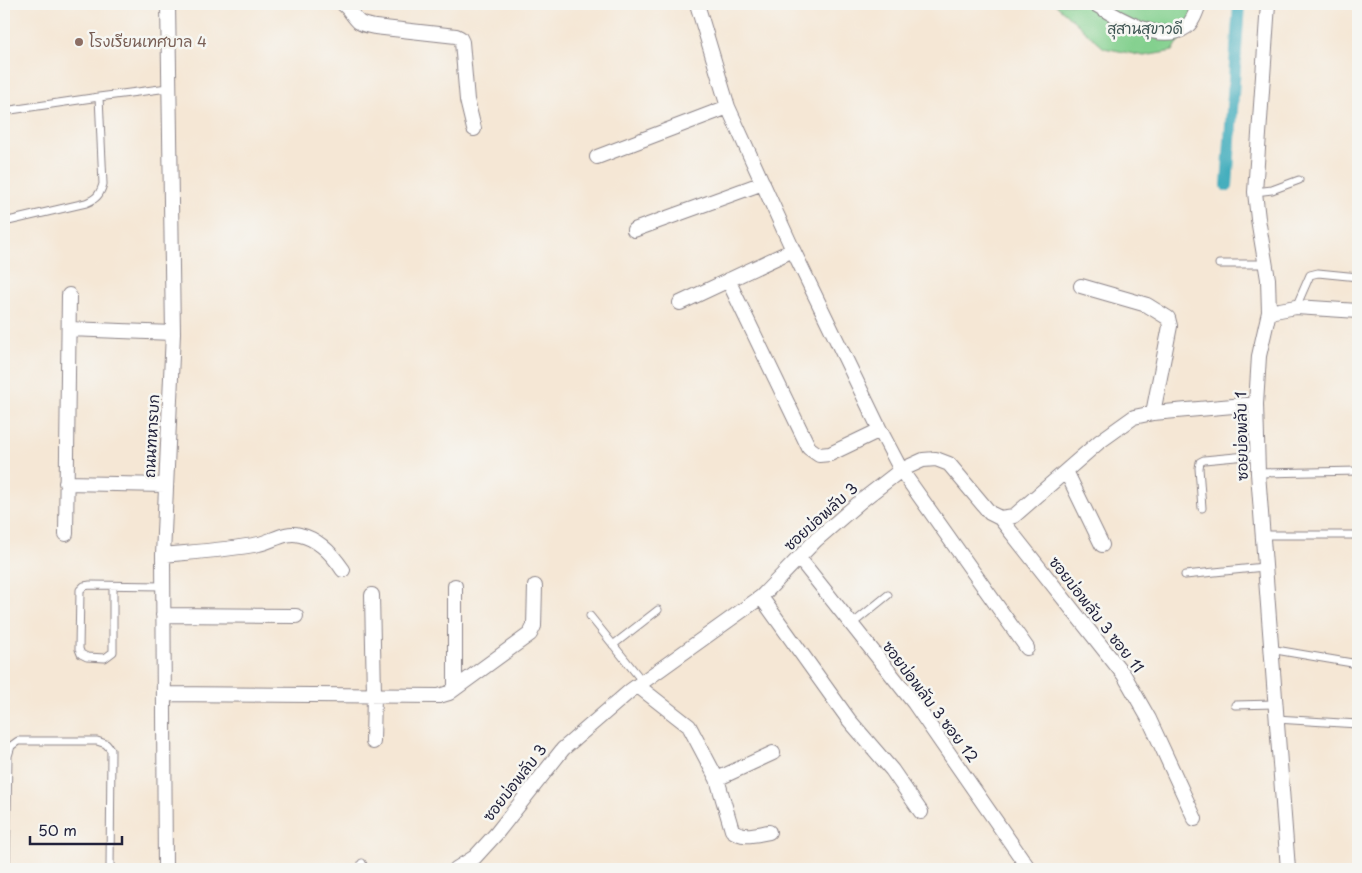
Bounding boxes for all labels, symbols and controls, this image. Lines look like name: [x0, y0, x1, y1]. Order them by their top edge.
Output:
park label: สุสานสุขาวดี: [1107, 16, 1183, 40]
place label: โรงเรียนเทศบาล 4: [89, 29, 207, 52]
marker: โรงเรียนเทศบาล 4: [73, 36, 85, 48]
street label: ซอยบ่อพลับ 1: [1228, 391, 1253, 481]
street label: ถนนทหารบก: [137, 393, 164, 478]
street label: ซอยบ่อพลับ 3: [778, 476, 862, 555]
street label: ซอยบ่อพลับ 3 ซอย 11: [1044, 551, 1150, 677]
street label: ซอยบ่อพลับ 3 ซอย 12: [878, 635, 985, 767]
street label: ซอยบ่อพลับ 3: [476, 738, 551, 826]
scale bar: [30, 813, 122, 845]
text: 50 m: [38, 818, 77, 841]

